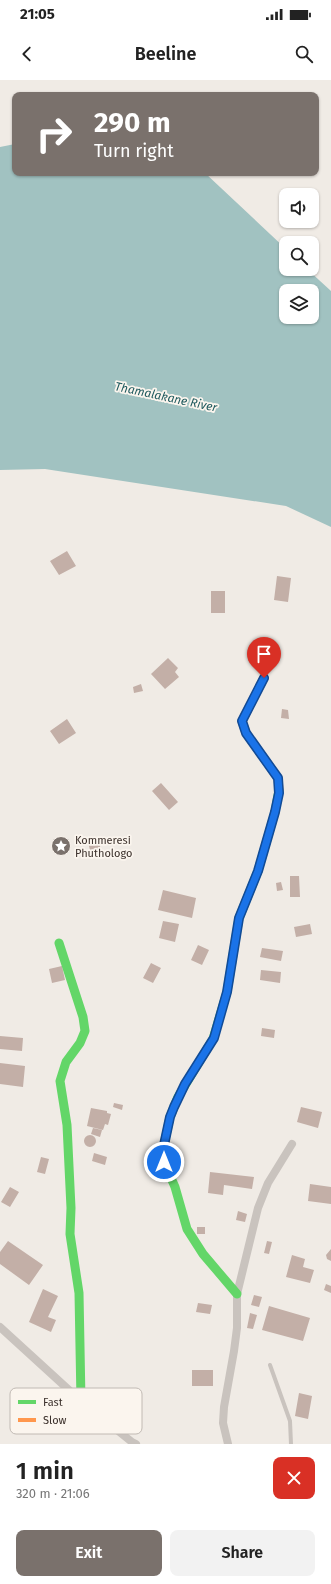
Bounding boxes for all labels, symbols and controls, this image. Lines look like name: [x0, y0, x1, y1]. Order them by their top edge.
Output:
text: 21:05: [20, 5, 55, 23]
icon: back: [16, 43, 38, 65]
text: Beeline: [135, 43, 196, 65]
icon: search: [293, 43, 315, 65]
text: 290 m: [94, 106, 171, 139]
icon: right: [28, 108, 80, 160]
text: Turn right: [94, 140, 174, 162]
map controls: [279, 188, 319, 324]
button: sound: [279, 188, 319, 228]
button: search: [279, 236, 319, 276]
button: layers: [279, 284, 319, 324]
water label: Thamalakane River: [114, 379, 219, 415]
pin: [247, 637, 281, 678]
icon: arrive: [253, 643, 275, 665]
place label: Kommeresi Phuthologo: [75, 834, 132, 860]
place icon: Kommeresi Phuthologo: [50, 835, 72, 857]
position arrow: [143, 1141, 185, 1183]
legend: [10, 1388, 142, 1434]
text: Fast: [43, 1396, 63, 1409]
text: Slow: [43, 1414, 67, 1427]
text: 1 min: [16, 1457, 74, 1485]
button: close: [273, 1457, 315, 1499]
text: 320 m · 21:06: [16, 1486, 90, 1501]
button: Exit: [16, 1530, 162, 1576]
button: Share: [170, 1530, 315, 1576]

